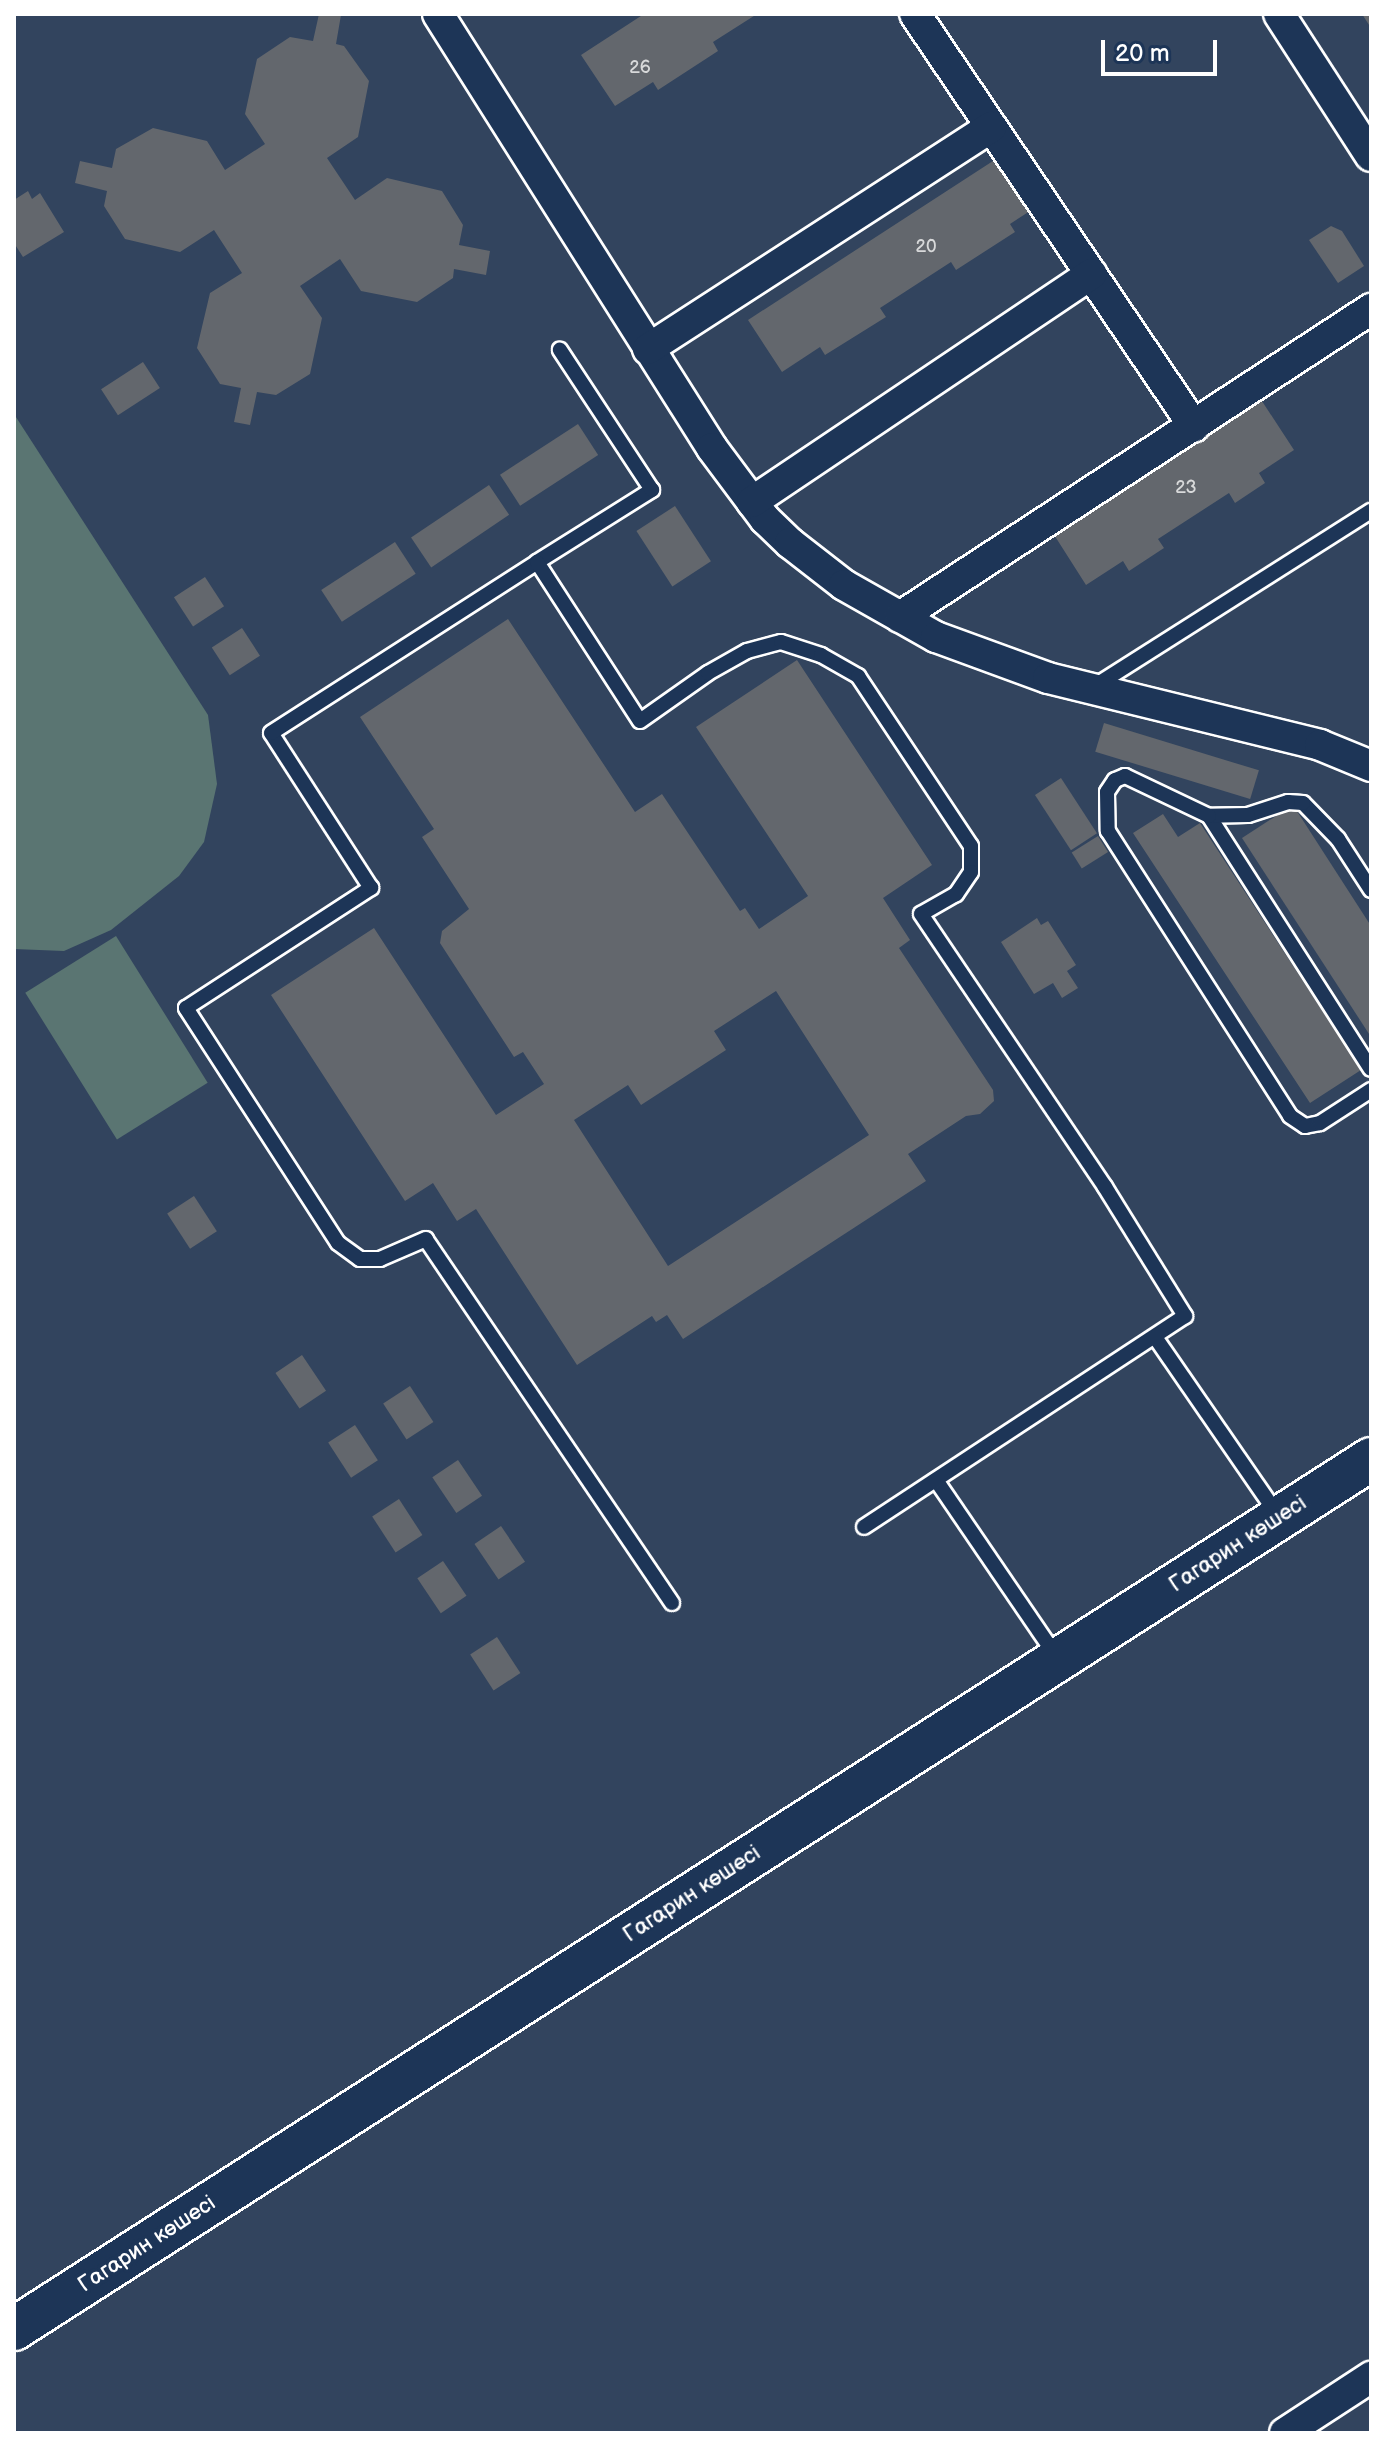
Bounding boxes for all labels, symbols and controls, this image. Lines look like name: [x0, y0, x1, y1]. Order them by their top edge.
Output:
scale bar: [1105, 24, 1221, 74]
text: 20 m: [1115, 39, 1170, 68]
house number: 26: [629, 57, 651, 79]
house number: 20: [915, 236, 937, 258]
house number: 23: [1175, 477, 1197, 499]
street label: Гагарин көшесі: [1164, 1490, 1312, 1598]
street label: Гагарин көшесі: [618, 1840, 766, 1948]
street label: Гагарин көшесі: [73, 2190, 221, 2298]

